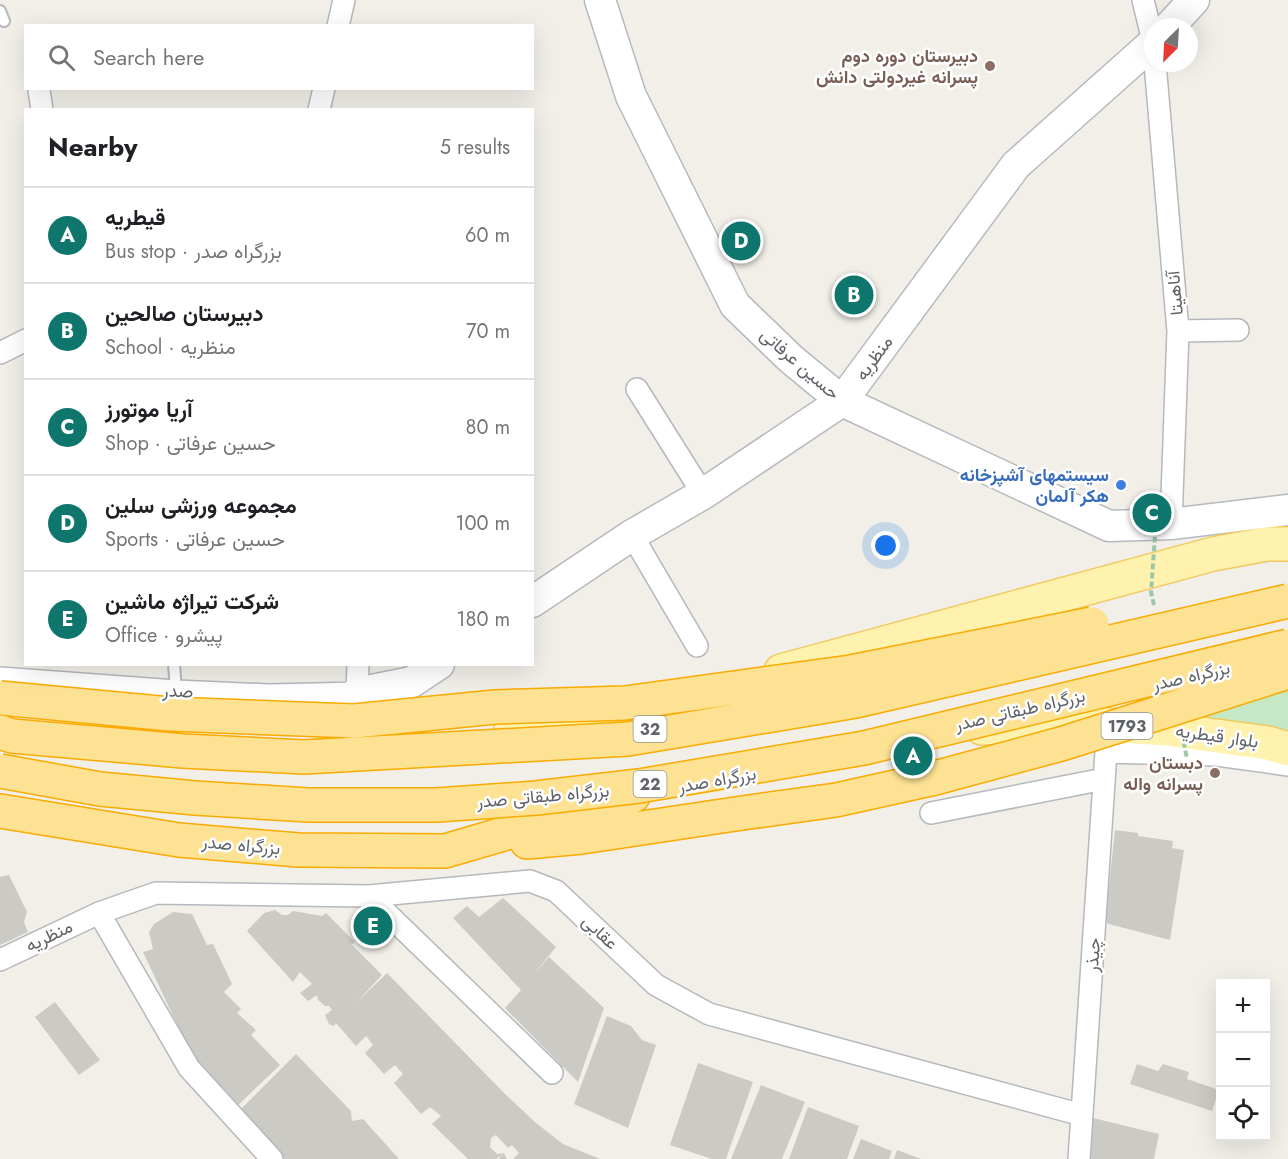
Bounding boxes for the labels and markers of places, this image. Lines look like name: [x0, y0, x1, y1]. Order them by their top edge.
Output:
place label: دبیرستان دوره دوم پسرانه غیردولتی دانش: [816, 43, 978, 90]
marker: دبیرستان دوره دوم پسرانه غیردولتی دانش: [983, 59, 997, 73]
pin: D: [722, 218, 760, 264]
pin: B: [834, 272, 874, 318]
place label: سیستمهای آشپزخانه هکر آلمان: [960, 462, 1109, 509]
marker: سیستمهای آشپزخانه هکر آلمان: [1114, 478, 1128, 492]
pin: C: [1132, 490, 1172, 536]
pin: A: [894, 734, 932, 778]
place label: دبستان پسرانه واله: [1123, 750, 1203, 797]
marker: دبستان پسرانه واله: [1208, 766, 1222, 780]
pin: E: [354, 904, 392, 948]

